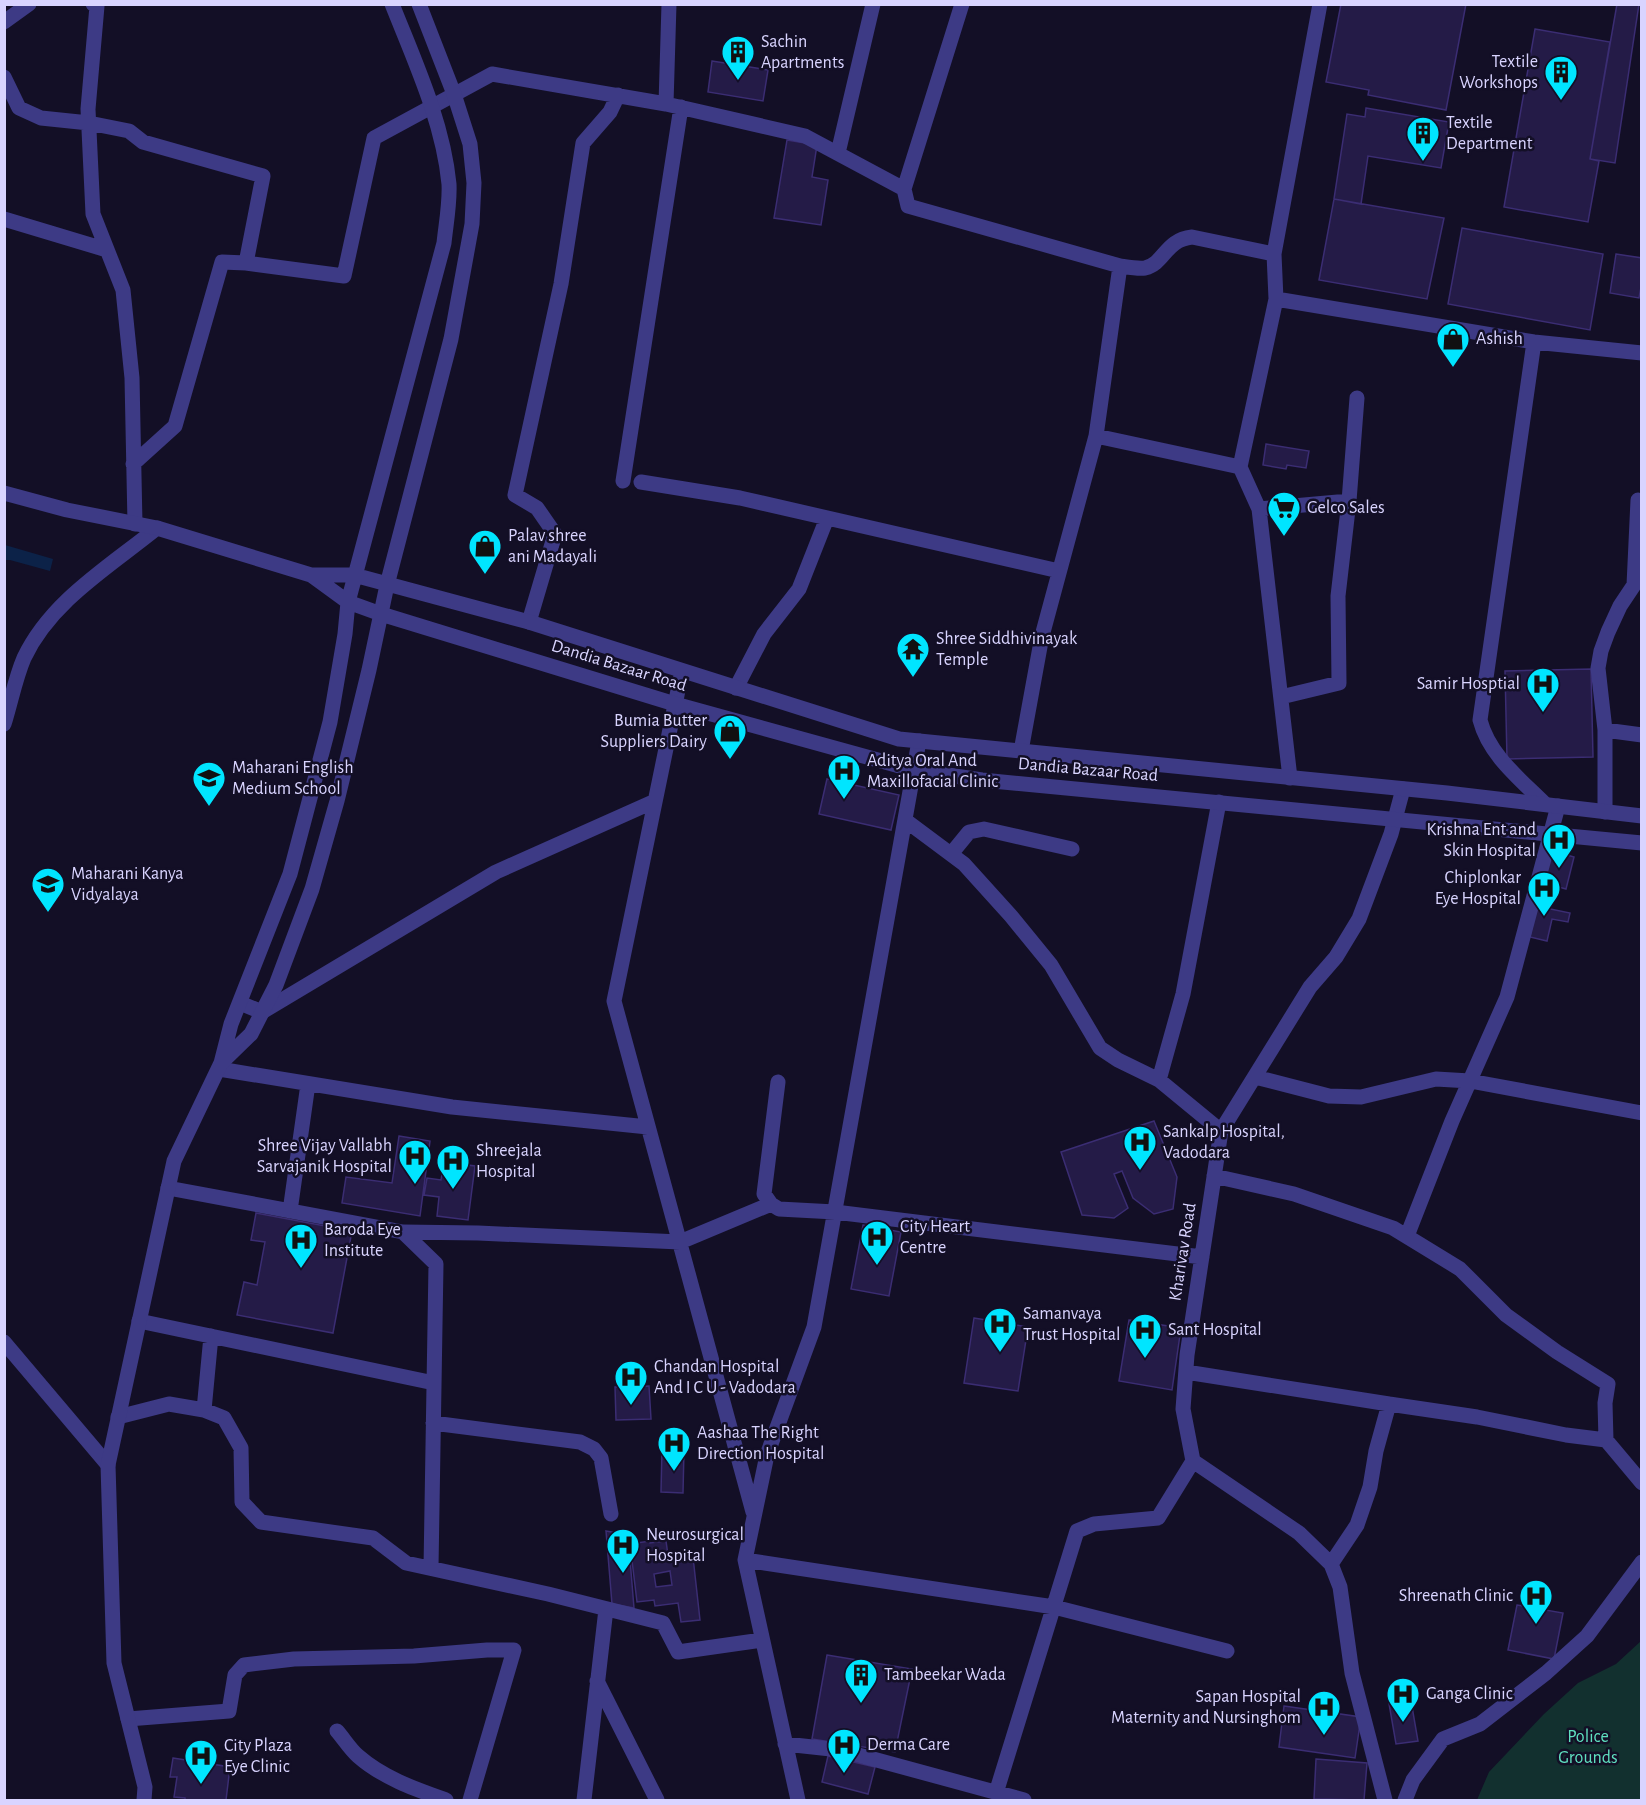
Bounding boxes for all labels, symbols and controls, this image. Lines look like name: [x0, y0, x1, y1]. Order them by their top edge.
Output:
place label: Sachin Apartments: [761, 33, 844, 72]
building icon: Sachin Apartments: [720, 34, 756, 81]
place label: Textile Workshops: [1459, 53, 1538, 92]
building icon: Textile Workshops: [1543, 54, 1579, 101]
place label: Textile Department: [1446, 114, 1533, 153]
building icon: Textile Department: [1405, 115, 1441, 162]
shop icon: Ashish: [1435, 321, 1471, 368]
place label: Ashish: [1476, 330, 1523, 348]
supermarket icon: Gelco Sales: [1266, 490, 1302, 537]
place label: Gelco Sales: [1307, 499, 1385, 517]
place label: Palav shree ani Madayali: [508, 527, 597, 566]
shop icon: Palav shree ani Madayali: [467, 528, 503, 575]
place label: Shree Siddhivinayak Temple: [936, 630, 1078, 669]
temple icon: Shree Siddhivinayak Temple: [895, 631, 931, 678]
street label: Dandia Bazaar Road: [549, 637, 689, 695]
hospital icon: Samir Hosptial: [1525, 666, 1561, 713]
place label: Samir Hosptial: [1417, 675, 1520, 693]
place label: Bumia Butter Suppliers Dairy: [600, 712, 707, 751]
shop icon: Bumia Butter Suppliers Dairy: [712, 713, 748, 760]
place label: Aditya Oral And Maxillofacial Clinic: [867, 752, 998, 791]
hospital icon: Aditya Oral And Maxillofacial Clinic: [826, 753, 862, 800]
street label: Dandia Bazaar Road: [1017, 755, 1159, 785]
place label: Maharani English Medium School: [232, 759, 354, 798]
school or university icon: Maharani English Medium School: [191, 760, 227, 807]
place label: Krishna Ent and Skin Hospital: [1427, 821, 1536, 860]
hospital icon: Krishna Ent and Skin Hospital: [1541, 822, 1577, 869]
place label: Maharani Kanya Vidyalaya: [71, 865, 184, 904]
school or university icon: Maharani Kanya Vidyalaya: [30, 866, 66, 913]
place label: Chiplonkar Eye Hospital: [1435, 869, 1521, 908]
hospital icon: Chiplonkar Eye Hospital: [1526, 870, 1562, 917]
place label: Sankalp Hospital, Vadodara: [1163, 1123, 1285, 1162]
hospital icon: Sankalp Hospital, Vadodara: [1122, 1124, 1158, 1171]
place label: Shree Vijay Vallabh Sarvajanik Hospital: [257, 1137, 392, 1176]
hospital icon: Shree Vijay Vallabh Sarvajanik Hospital: [397, 1138, 433, 1185]
place label: Shreejala Hospital: [476, 1142, 542, 1181]
hospital icon: Shreejala Hospital: [435, 1143, 471, 1190]
street label: Kharivav Road: [1166, 1202, 1200, 1302]
place label: City Heart Centre: [900, 1218, 970, 1257]
hospital icon: City Heart Centre: [859, 1219, 895, 1266]
place label: Baroda Eye Institute: [324, 1221, 401, 1260]
hospital icon: Baroda Eye Institute: [283, 1222, 319, 1269]
place label: Samanvaya Trust Hospital: [1023, 1305, 1121, 1344]
hospital icon: Samanvaya Trust Hospital: [982, 1306, 1018, 1353]
hospital icon: Sant Hospital: [1127, 1312, 1163, 1359]
place label: Sant Hospital: [1168, 1321, 1262, 1339]
place label: Chandan Hospital And I C U - Vadodara: [654, 1358, 796, 1397]
hospital icon: Chandan Hospital And I C U - Vadodara: [613, 1359, 649, 1406]
place label: Aashaa The Right Direction Hospital: [697, 1424, 825, 1463]
hospital icon: Aashaa The Right Direction Hospital: [656, 1425, 692, 1472]
place label: Neurosurgical Hospital: [646, 1526, 744, 1565]
hospital icon: Neurosurgical Hospital: [605, 1527, 641, 1574]
hospital icon: Shreenath Clinic: [1518, 1578, 1554, 1625]
place label: Shreenath Clinic: [1399, 1587, 1513, 1605]
building icon: Tambeekar Wada: [843, 1657, 879, 1704]
place label: Tambeekar Wada: [884, 1666, 1006, 1684]
hospital icon: Ganga Clinic: [1385, 1676, 1421, 1723]
place label: Ganga Clinic: [1426, 1685, 1513, 1703]
place label: Sapan Hospital Maternity and Nursinghom: [1111, 1688, 1301, 1727]
hospital icon: Sapan Hospital Maternity and Nursinghom: [1306, 1689, 1342, 1736]
hospital icon: Derma Care: [826, 1727, 862, 1774]
park label: Police Grounds: [1558, 1728, 1618, 1767]
place label: Derma Care: [867, 1736, 950, 1754]
place label: City Plaza Eye Clinic: [224, 1737, 292, 1776]
hospital icon: City Plaza Eye Clinic: [183, 1738, 219, 1785]

